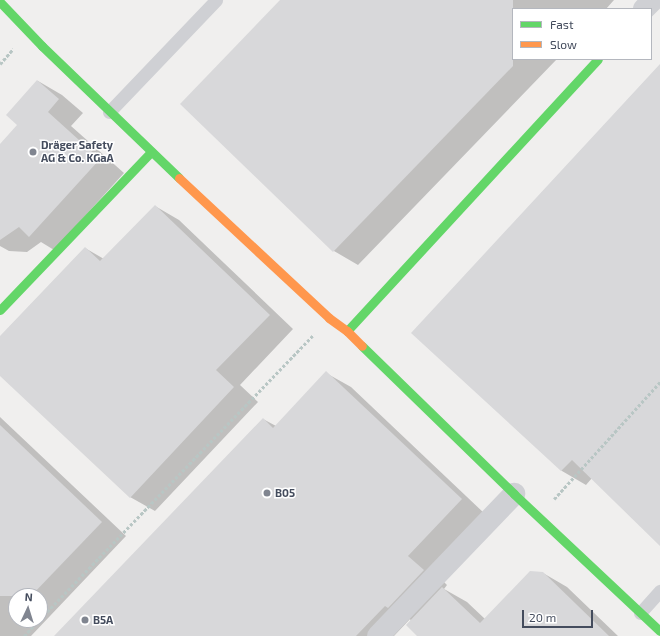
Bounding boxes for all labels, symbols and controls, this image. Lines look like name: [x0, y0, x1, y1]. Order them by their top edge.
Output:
legend: [512, 8, 652, 60]
text: Fast: [550, 17, 573, 31]
text: Slow: [550, 37, 577, 51]
place label: Dräger Safety AG & Co. KGaA: [41, 139, 114, 165]
marker: Dräger Safety AG & Co. KGaA: [28, 147, 38, 157]
place label: B05: [275, 486, 295, 500]
marker: B05: [262, 488, 272, 498]
north arrow: [8, 588, 48, 628]
text: N: [24, 590, 33, 603]
scale bar: [524, 602, 595, 628]
text: 20 m: [529, 610, 556, 624]
place label: B5A: [93, 613, 113, 627]
marker: B5A: [80, 615, 90, 625]

